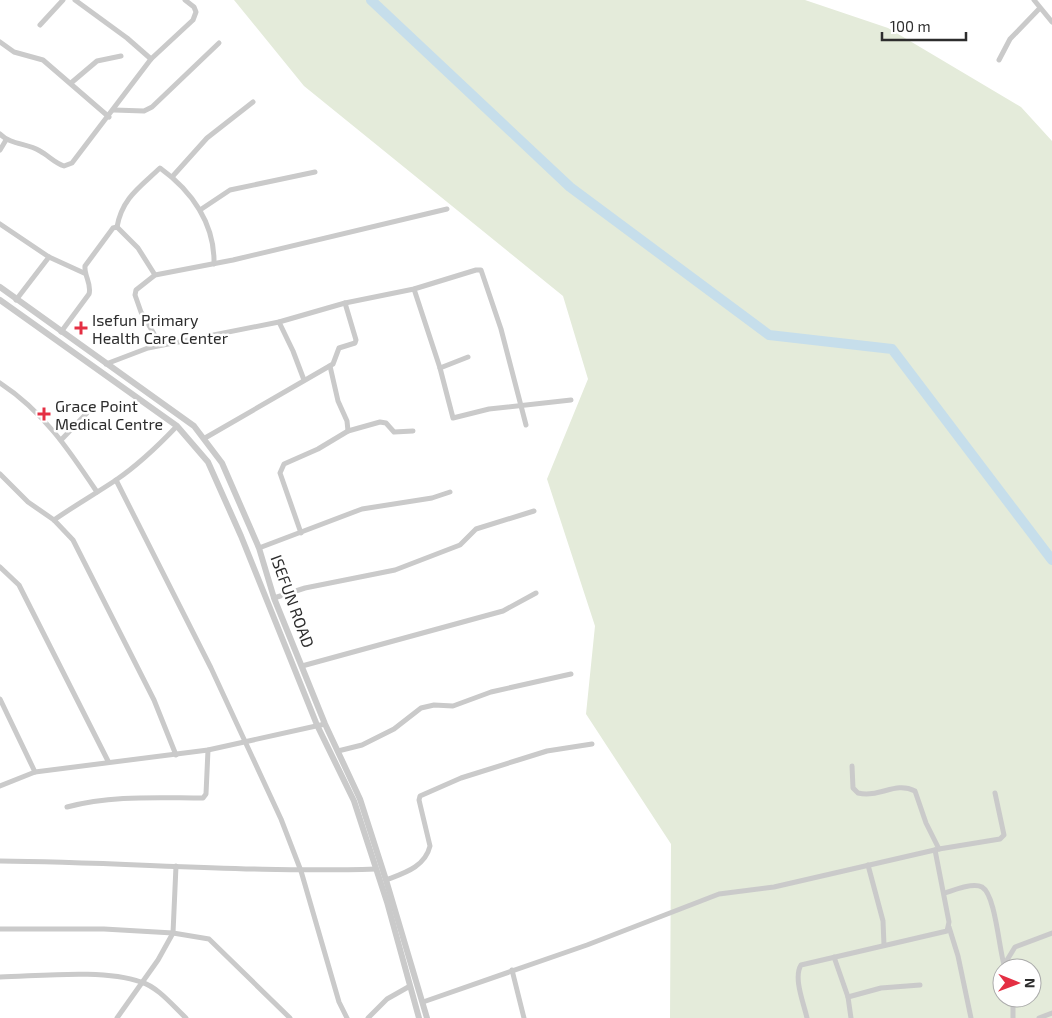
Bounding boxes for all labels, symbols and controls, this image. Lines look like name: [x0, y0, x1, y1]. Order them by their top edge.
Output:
scale bar: [882, 10, 966, 42]
text: 100 m: [890, 17, 931, 35]
place label: Isefun Primary Health Care Center: [92, 310, 229, 347]
marker: Isefun Primary Health Care Center: [74, 321, 88, 335]
place label: Grace Point Medical Centre: [55, 396, 163, 433]
marker: Grace Point Medical Centre: [37, 407, 51, 421]
street label: ISEFUN ROAD: [267, 552, 319, 650]
north arrow: [992, 958, 1042, 1008]
text: N: [1022, 978, 1039, 988]

